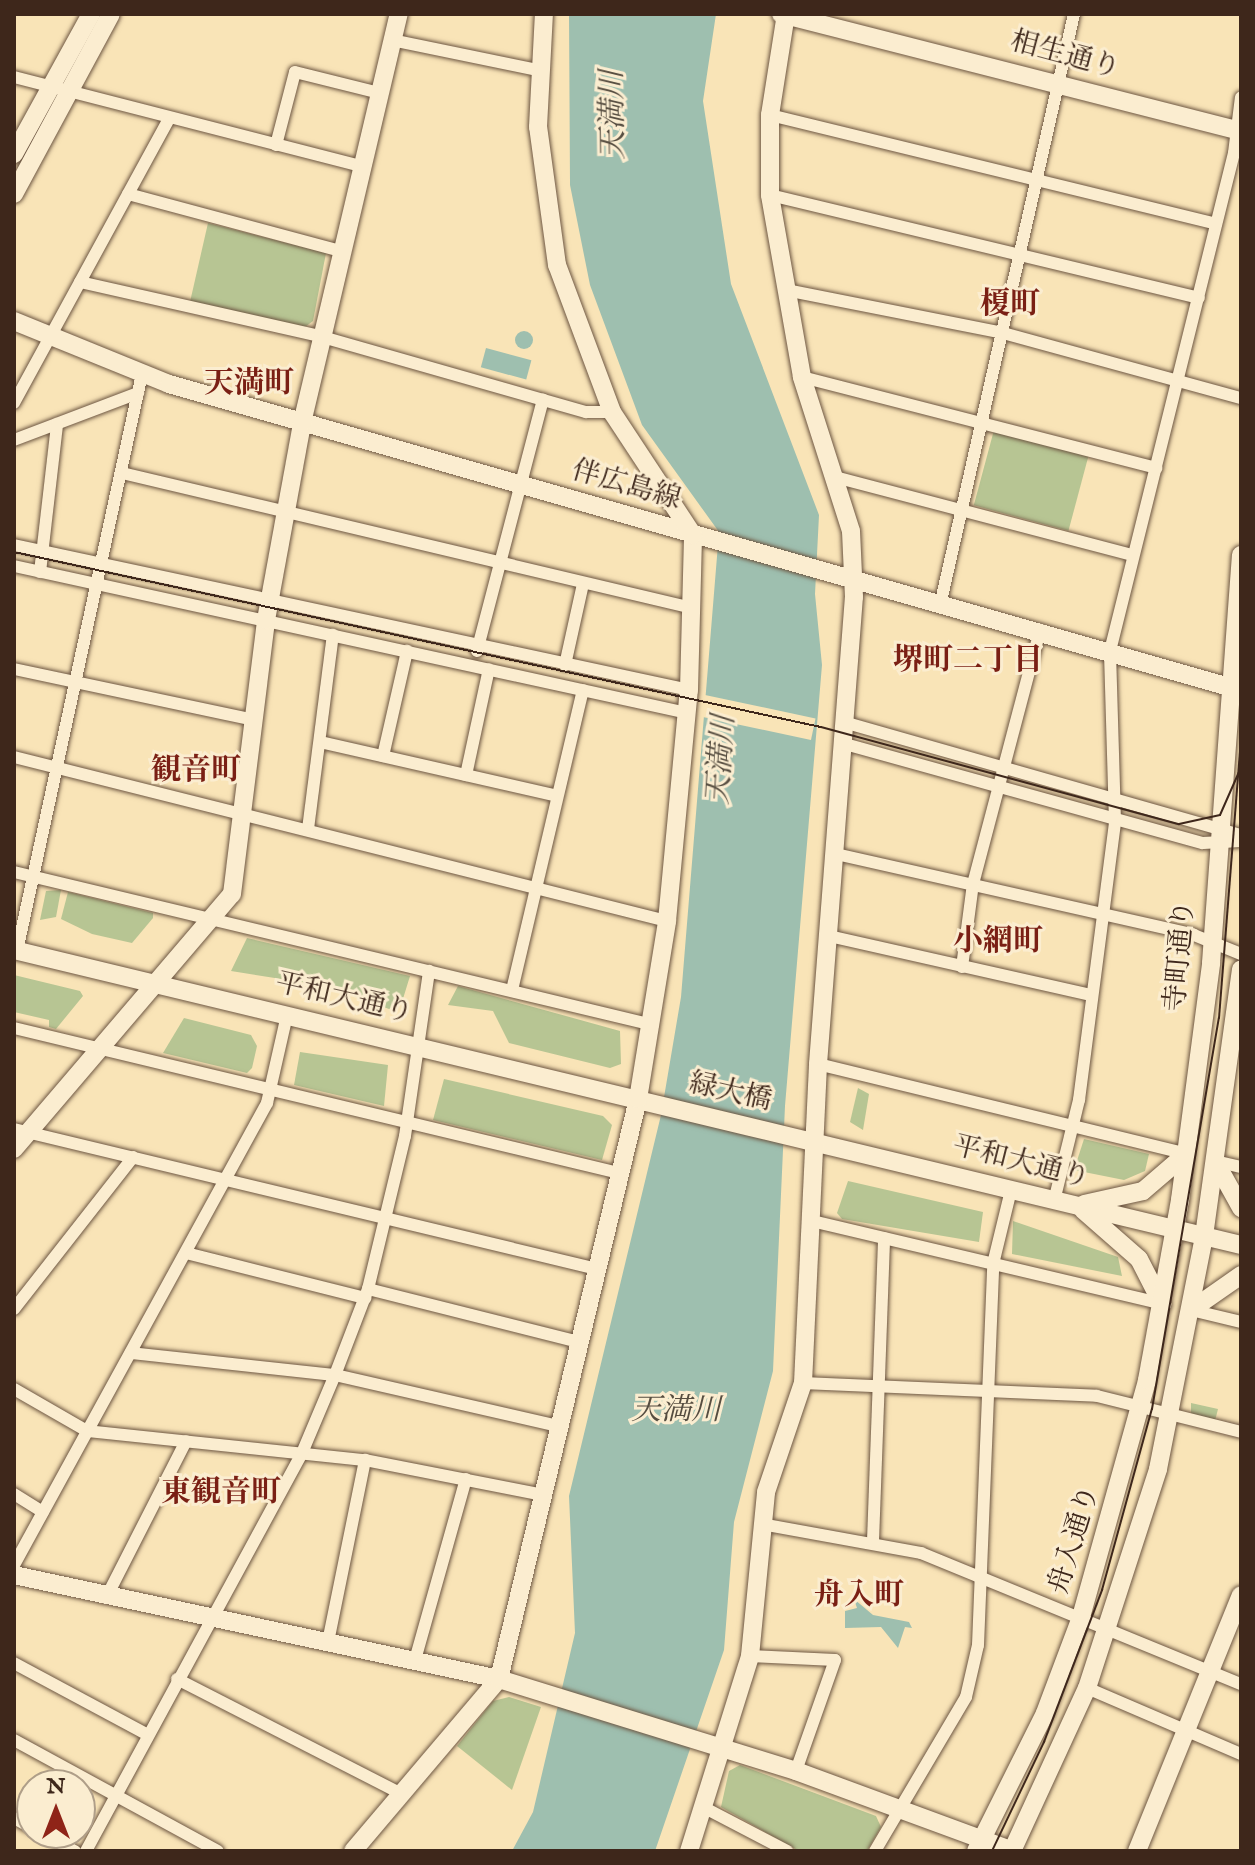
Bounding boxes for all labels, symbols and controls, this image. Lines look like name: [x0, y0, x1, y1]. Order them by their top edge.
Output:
street label: 相生通り: [1007, 25, 1123, 87]
water label: 天満川: [595, 70, 633, 160]
district label: 榎町: [980, 287, 1040, 323]
district label: 天満町: [204, 366, 294, 402]
street label: 伴広島線: [568, 454, 684, 518]
district label: 堺町二丁目: [893, 643, 1043, 679]
water label: 天満川: [701, 714, 743, 806]
district label: 観音町: [151, 753, 241, 789]
street label: 寺町通り: [1159, 899, 1203, 1013]
district label: 小網町: [953, 924, 1043, 960]
street label: 平和大通り: [272, 967, 416, 1031]
street label: 緑大橋: [685, 1067, 775, 1119]
street label: 平和大通り: [949, 1130, 1093, 1196]
water label: 天満川: [631, 1393, 721, 1429]
district label: 東観音町: [161, 1475, 281, 1511]
street label: 舟入通り: [1043, 1482, 1107, 1598]
district label: 舟入町: [814, 1578, 904, 1614]
north arrow: [16, 1769, 96, 1849]
text: N: [46, 1773, 66, 1801]

